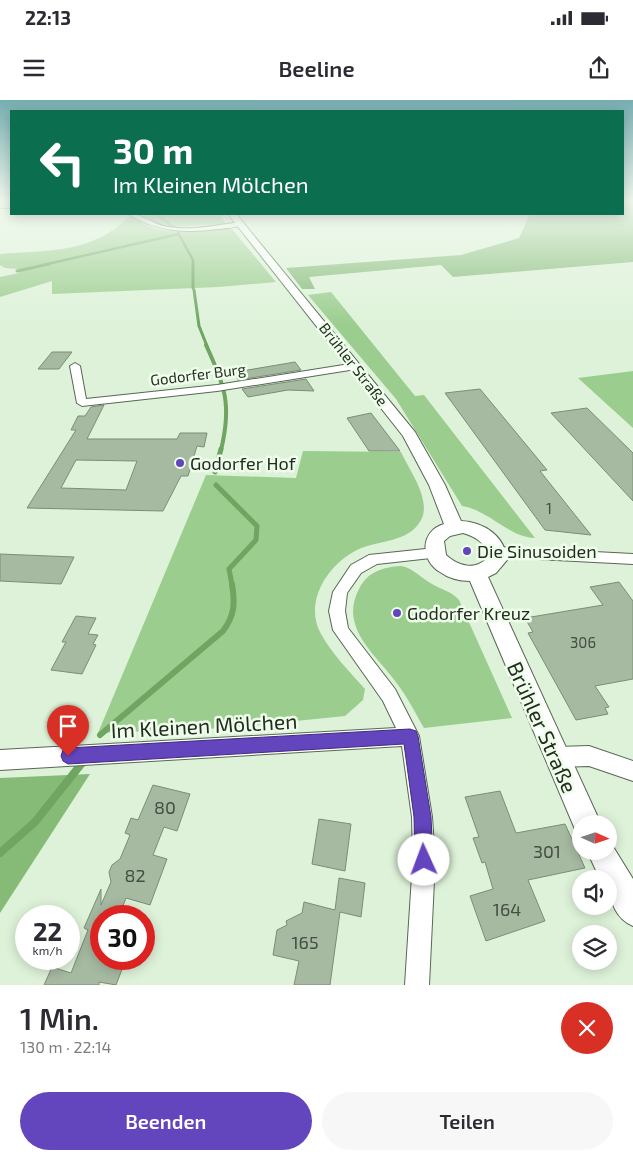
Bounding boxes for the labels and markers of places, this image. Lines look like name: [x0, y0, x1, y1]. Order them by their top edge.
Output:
place label: Godorfer Hof: [190, 452, 297, 474]
marker: Godorfer Hof: [174, 457, 186, 469]
place label: Die Sinusoiden: [477, 540, 597, 562]
marker: Die Sinusoiden: [461, 545, 473, 557]
place label: Godorfer Kreuz: [407, 602, 530, 624]
marker: Godorfer Kreuz: [391, 607, 403, 619]
pin: [47, 705, 89, 756]

